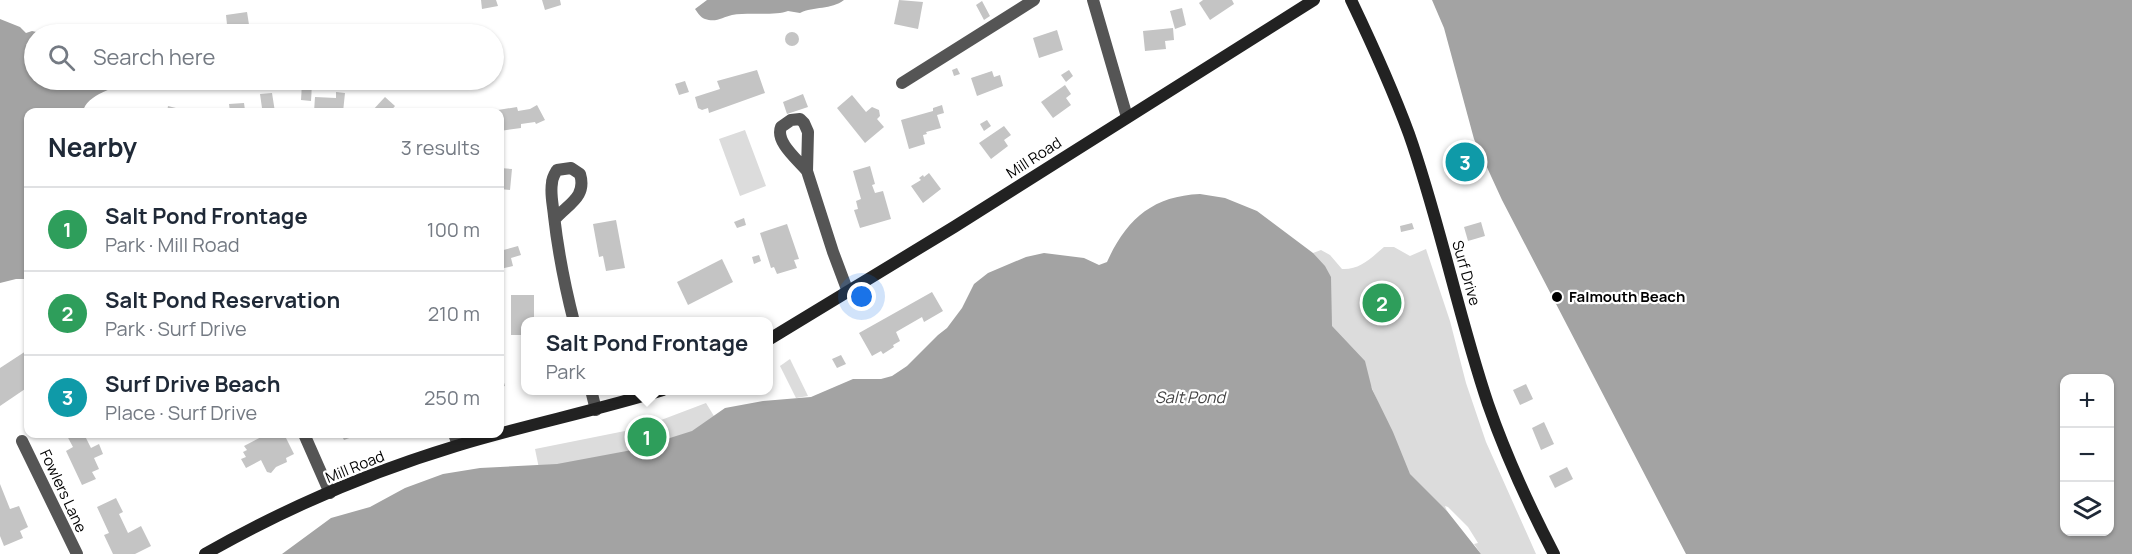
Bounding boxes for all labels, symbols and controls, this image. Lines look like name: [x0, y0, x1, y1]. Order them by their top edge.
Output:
search box: [24, 24, 504, 90]
icon: search: [45, 41, 78, 74]
text: Search here: [93, 42, 215, 72]
text: Nearby: [48, 129, 137, 165]
street label: Mill Road: [1002, 132, 1065, 183]
text: 3 results: [401, 134, 480, 161]
pin: 3: [1446, 140, 1484, 184]
text: Salt Pond Frontage: [105, 201, 308, 231]
text: 1: [63, 216, 72, 243]
text: 100 m: [427, 216, 480, 243]
text: Park · Mill Road: [105, 231, 240, 258]
street label: Surf Drive: [1447, 238, 1486, 308]
pin: 2: [1362, 280, 1402, 326]
your location: [847, 282, 876, 311]
text: Salt Pond Reservation: [105, 285, 340, 315]
place label: Falmouth Beach: [1569, 286, 1685, 307]
marker: Falmouth Beach: [1550, 290, 1564, 304]
text: 2: [62, 300, 73, 327]
text: 210 m: [428, 300, 480, 327]
text: Park · Surf Drive: [105, 315, 247, 342]
popup: [521, 317, 773, 395]
text: Salt Pond Frontage: [546, 328, 748, 358]
text: Park: [546, 358, 586, 385]
text: Surf Drive Beach: [105, 369, 280, 399]
map controls: [2060, 374, 2114, 536]
button: +: [2060, 374, 2114, 428]
text: 3: [62, 384, 73, 411]
text: 250 m: [424, 384, 480, 411]
water label: Salt Pond: [1155, 386, 1228, 408]
text: Place · Surf Drive: [105, 399, 257, 426]
pin: 1: [628, 414, 666, 460]
button: −: [2060, 428, 2114, 482]
street label: Mill Road: [322, 445, 387, 488]
street label: Fowlers Lane: [35, 446, 92, 536]
button: layers: [2060, 482, 2114, 536]

